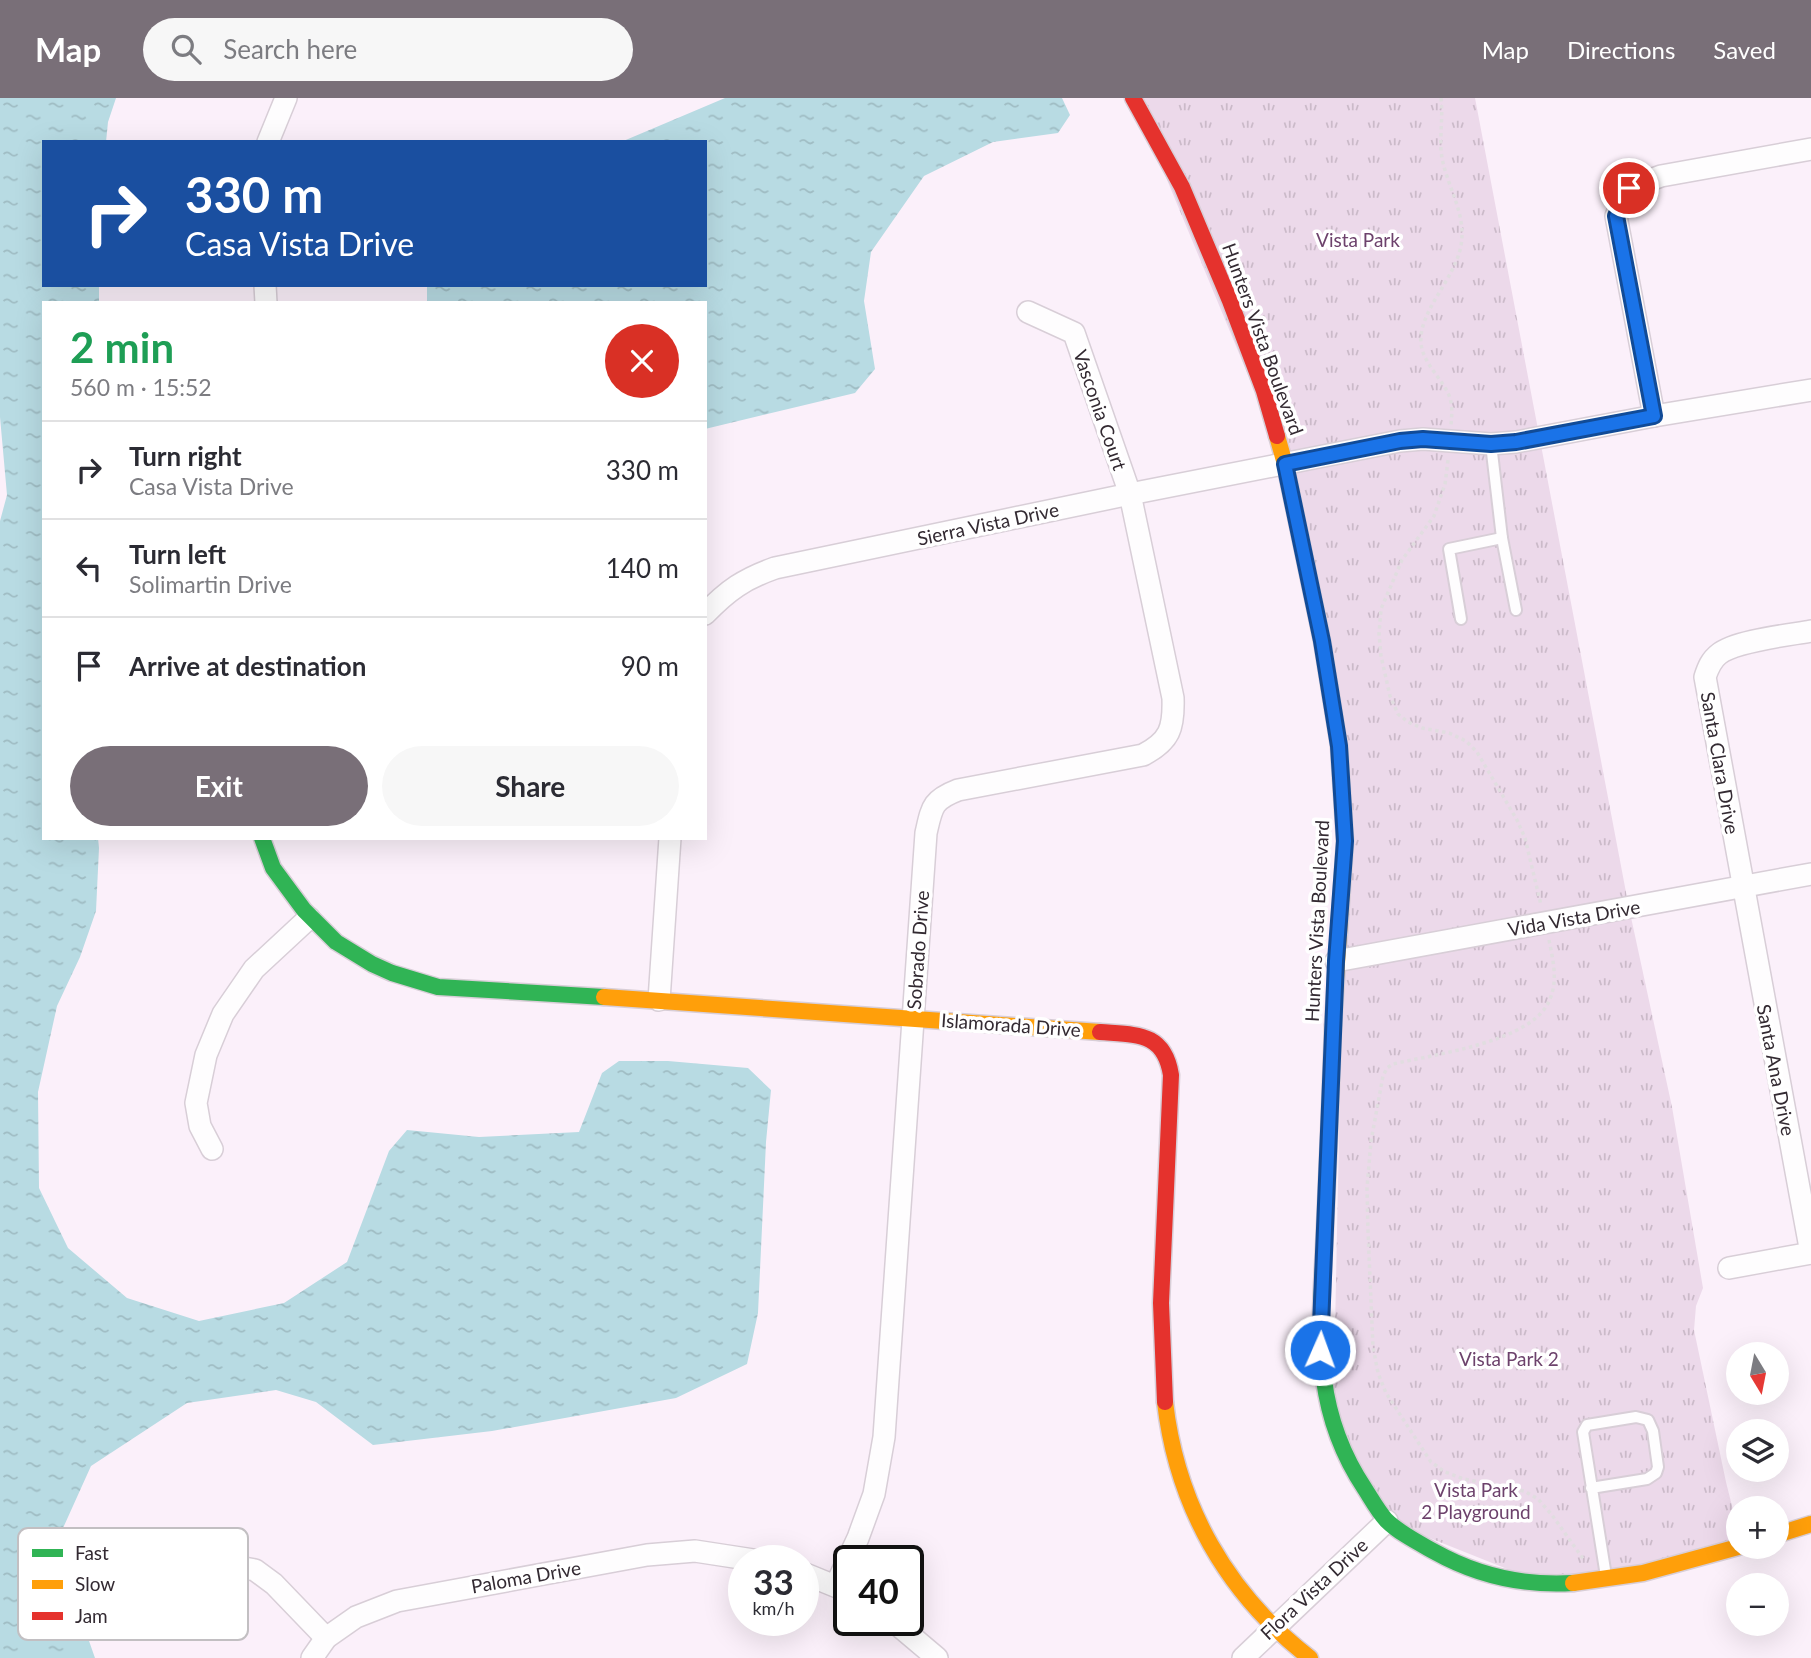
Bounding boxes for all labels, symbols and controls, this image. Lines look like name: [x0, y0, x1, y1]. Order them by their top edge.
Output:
search box: [143, 18, 633, 81]
text: Map: [35, 29, 101, 69]
icon: search: [167, 30, 205, 68]
text: Search here: [223, 33, 357, 65]
text: Map: [1482, 35, 1529, 64]
text: Directions: [1567, 35, 1675, 64]
text: Saved: [1713, 35, 1776, 64]
pin: [1599, 158, 1659, 218]
text: 330 m: [185, 165, 323, 223]
icon: right: [70, 168, 161, 259]
icon: arrive: [1610, 169, 1648, 207]
text: Casa Vista Drive: [185, 224, 414, 263]
park label: Vista Park: [1316, 228, 1400, 251]
street label: Hunters Vista Boulevard: [1218, 240, 1309, 438]
text: 2 min: [70, 322, 174, 372]
button: close: [605, 324, 679, 398]
street label: Vasconia Court: [1069, 347, 1132, 473]
text: 560 m · 15:52: [70, 373, 212, 401]
text: Turn right: [129, 440, 242, 472]
icon: right: [70, 451, 108, 489]
text: 330 m: [606, 454, 679, 486]
text: Casa Vista Drive: [129, 472, 294, 500]
street label: Sierra Vista Drive: [915, 497, 1061, 550]
text: Turn left: [129, 538, 226, 570]
icon: left: [70, 549, 108, 587]
text: 140 m: [606, 552, 679, 584]
text: Solimartin Drive: [129, 570, 292, 598]
icon: arrive: [70, 647, 108, 685]
text: Arrive at destination: [129, 650, 366, 682]
text: 90 m: [621, 650, 679, 682]
street label: Santa Clara Drive: [1697, 690, 1744, 836]
button: Exit: [70, 746, 368, 826]
button: Share: [382, 746, 679, 826]
street label: Hunters Vista Boulevard: [1300, 819, 1333, 1023]
street label: Sobrado Drive: [902, 890, 933, 1010]
street label: Vida Vista Drive: [1506, 895, 1642, 940]
street label: Santa Ana Drive: [1752, 1002, 1801, 1138]
street label: Islamorada Drive: [940, 1008, 1082, 1041]
position arrow: [1283, 1313, 1357, 1387]
north arrow: [1726, 1342, 1788, 1405]
map controls: [1726, 1342, 1789, 1636]
park label: Vista Park 2: [1459, 1347, 1559, 1370]
button: layers: [1726, 1419, 1789, 1482]
park label: Vista Park 2 Playground: [1421, 1478, 1531, 1523]
button: +: [1726, 1496, 1789, 1559]
legend: [18, 1528, 248, 1640]
street label: Flora Vista Drive: [1255, 1533, 1372, 1644]
text: Fast: [75, 1541, 109, 1564]
speed limit sign: 40: [833, 1545, 924, 1636]
street label: Paloma Drive: [469, 1556, 583, 1597]
text: 33: [753, 1560, 794, 1602]
text: Slow: [75, 1572, 115, 1595]
button: −: [1726, 1573, 1789, 1636]
text: km/h: [752, 1597, 795, 1619]
text: Jam: [75, 1604, 108, 1627]

